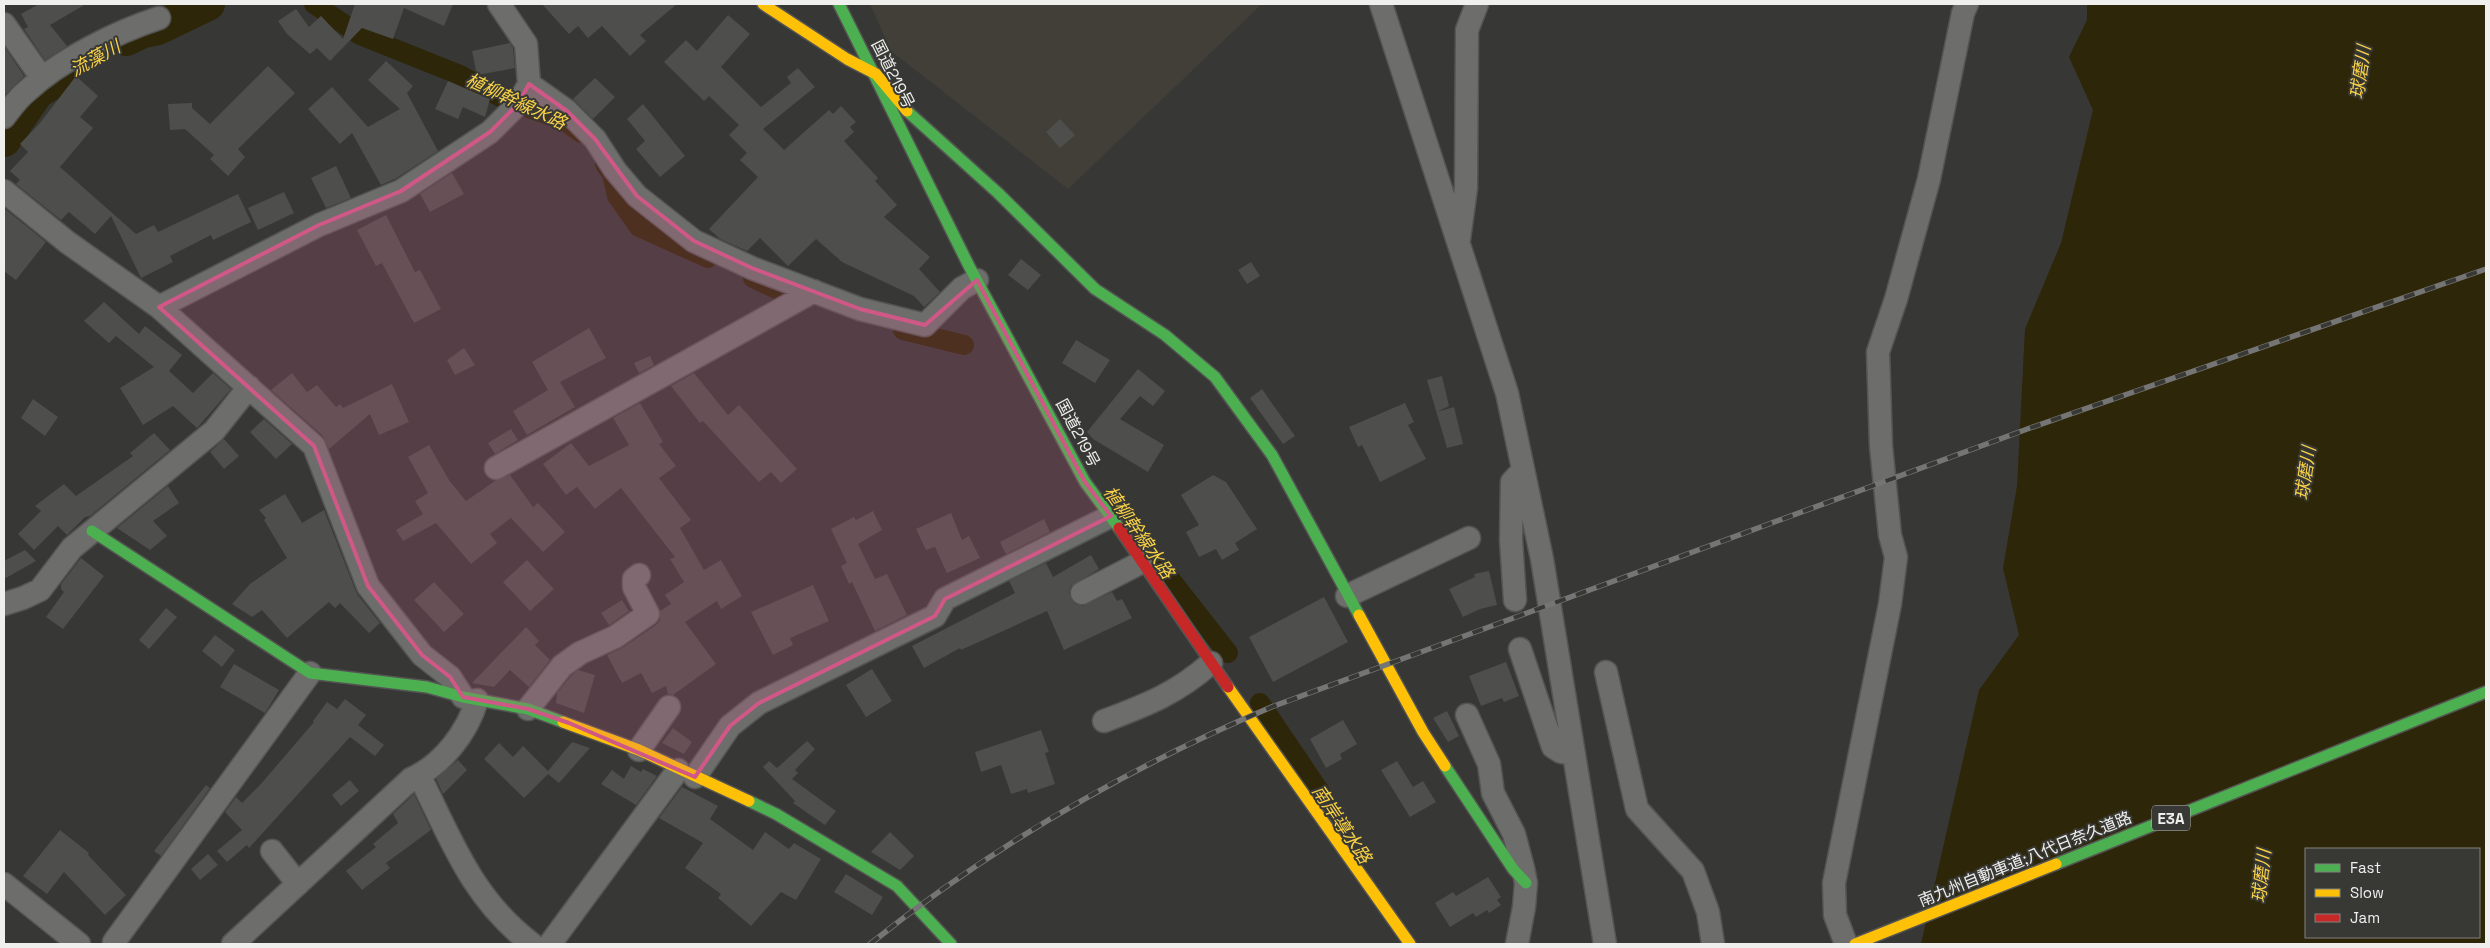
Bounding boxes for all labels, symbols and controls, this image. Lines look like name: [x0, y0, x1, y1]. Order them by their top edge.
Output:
water label: 流藻川: [66, 34, 126, 81]
street label: 国道219号: [867, 36, 919, 112]
water label: 球磨川: [2345, 42, 2375, 100]
water label: 植柳幹線水路: [462, 68, 572, 135]
street label: 国道219号: [1051, 395, 1105, 471]
water label: 球磨川: [2290, 443, 2320, 501]
water label: 植柳幹線水路: [1099, 481, 1181, 584]
water label: 南岸導水路: [1307, 780, 1378, 869]
road number: E3A: [2152, 806, 2190, 830]
street label: 南九州自動車道;八代日奈久道路: [1915, 807, 2135, 911]
water label: 球磨川: [2247, 846, 2275, 904]
legend: [2305, 848, 2480, 938]
text: Fast: [2350, 858, 2381, 877]
text: Slow: [2350, 883, 2384, 902]
text: Jam: [2350, 908, 2380, 927]

